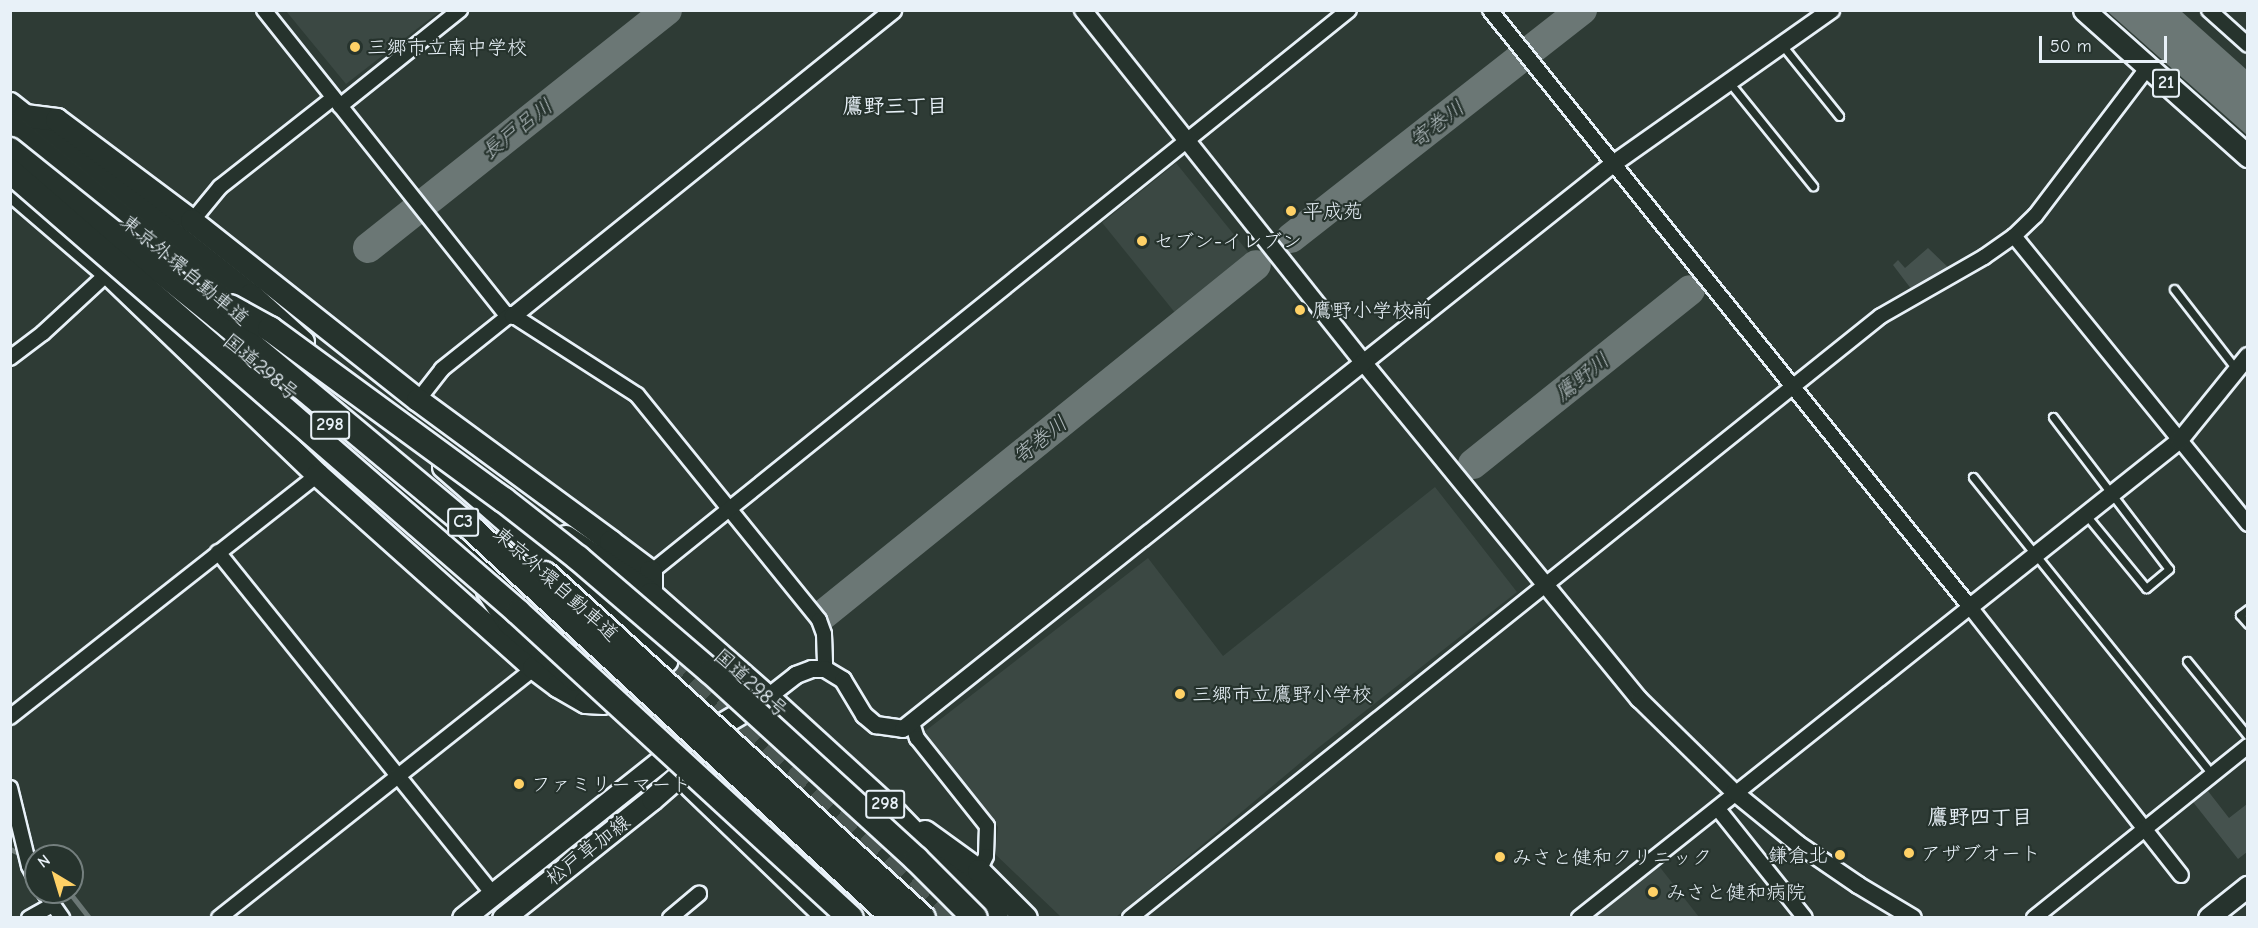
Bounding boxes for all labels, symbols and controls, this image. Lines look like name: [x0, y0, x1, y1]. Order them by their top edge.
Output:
scale bar: [2042, 24, 2170, 62]
place label: 三郷市立南中学校: [367, 35, 527, 59]
text: 50 m: [2050, 36, 2092, 57]
marker: 三郷市立南中学校: [348, 40, 362, 54]
road number: 21: [2151, 68, 2181, 98]
water label: 長戸呂川: [476, 93, 558, 165]
district label: 鷹野三丁目: [843, 93, 947, 119]
water label: 寄巻川: [1404, 95, 1470, 153]
place label: 平成苑: [1303, 199, 1363, 223]
marker: 平成苑: [1284, 204, 1298, 218]
street label: 東京外環自動車道: [116, 209, 254, 331]
place label: セブン-イレブン: [1154, 229, 1302, 253]
marker: セブン-イレブン: [1135, 234, 1149, 248]
place label: 鷹野小学校前: [1312, 298, 1432, 322]
marker: 鷹野小学校前: [1293, 303, 1307, 317]
street label: 国道298号: [218, 328, 304, 406]
water label: 鷹野川: [1550, 347, 1614, 407]
road number: 298: [309, 410, 351, 440]
water label: 寄巻川: [1008, 410, 1072, 470]
road number: C3: [446, 507, 480, 537]
street label: 東京外環自動車道: [489, 522, 623, 646]
street label: 国道298号: [709, 644, 793, 722]
place label: 三郷市立鷹野小学校: [1192, 682, 1372, 706]
marker: 三郷市立鷹野小学校: [1173, 687, 1187, 701]
place label: ファミリーマート: [531, 772, 691, 796]
marker: ファミリーマート: [512, 777, 526, 791]
road number: 298: [864, 789, 906, 819]
district label: 鷹野四丁目: [1928, 804, 2032, 830]
street label: 松戸草加線: [541, 810, 635, 890]
place label: アザブオート: [1921, 841, 2041, 865]
place label: 鎌倉北: [1768, 843, 1828, 867]
north arrow: [24, 844, 84, 904]
place label: みさと健和クリニック: [1512, 845, 1712, 869]
marker: アザブオート: [1902, 846, 1916, 860]
marker: 鎌倉北: [1833, 848, 1847, 862]
marker: みさと健和クリニック: [1493, 850, 1507, 864]
text: N: [34, 851, 54, 872]
place label: みさと健和病院: [1666, 880, 1806, 904]
marker: みさと健和病院: [1644, 883, 1662, 901]

